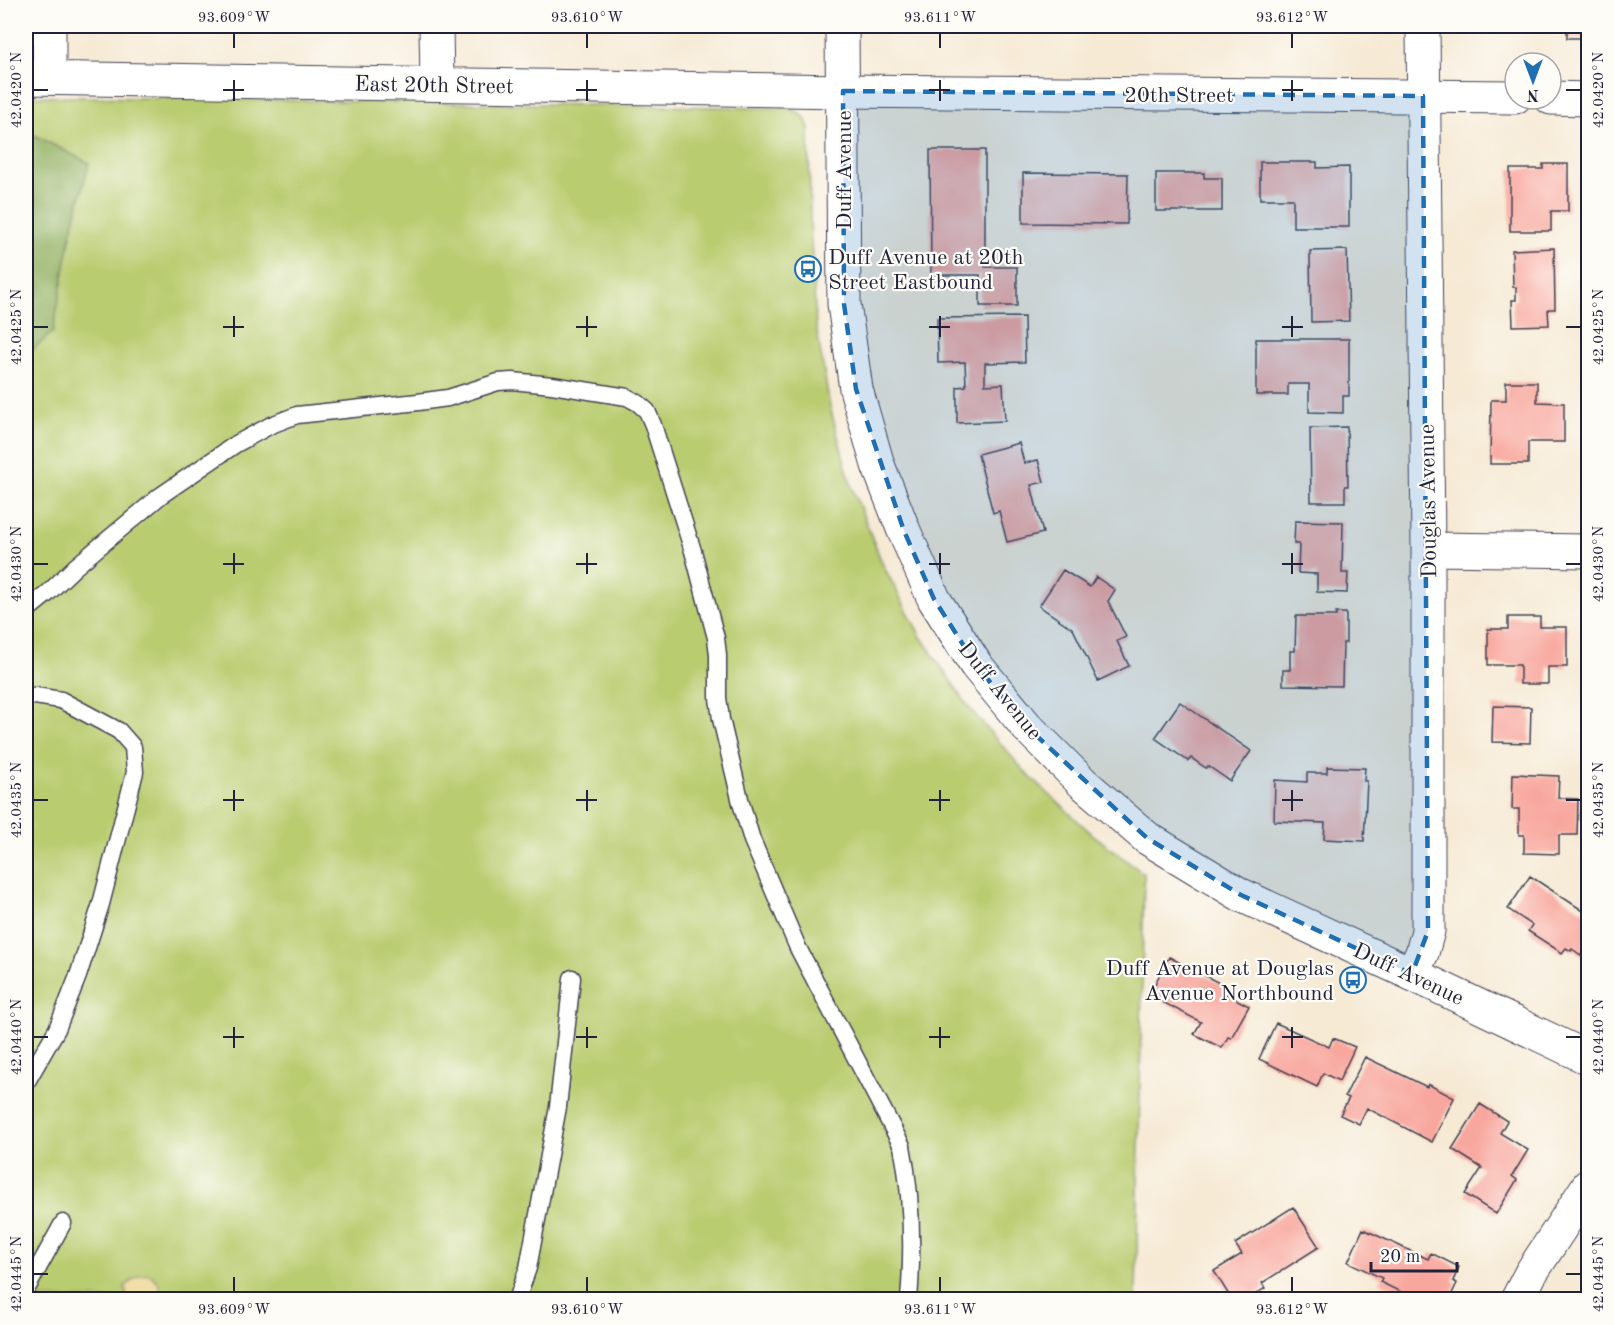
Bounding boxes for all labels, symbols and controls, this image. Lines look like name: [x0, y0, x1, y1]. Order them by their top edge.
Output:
text: 93.609°W: [198, 11, 270, 26]
text: 93.610°W: [551, 11, 623, 26]
text: 93.611°W: [904, 11, 976, 26]
text: 93.612°W: [1256, 11, 1328, 26]
text: 42.0420°N: [10, 51, 25, 128]
north arrow: [1503, 51, 1563, 111]
text: 42.0420°N: [1592, 51, 1607, 128]
street label: East 20th Street: [354, 74, 514, 98]
street label: 20th Street: [1124, 85, 1234, 107]
text: N: [1526, 86, 1539, 102]
street label: Duff Avenue: [834, 110, 856, 230]
place label: Duff Avenue at 20th Street Eastbound: [828, 247, 1024, 294]
bus stop icon: Duff Avenue at 20th Street Eastbound: [793, 254, 823, 284]
text: 42.0425°N: [10, 288, 25, 365]
text: 42.0425°N: [1592, 288, 1607, 365]
street label: Douglas Avenue: [1417, 424, 1441, 578]
text: 42.0430°N: [10, 525, 25, 602]
text: 42.0430°N: [1592, 525, 1607, 602]
street label: Duff Avenue: [953, 638, 1046, 745]
text: 42.0435°N: [10, 761, 25, 838]
text: 42.0435°N: [1592, 761, 1607, 838]
street label: Duff Avenue: [1349, 940, 1467, 1010]
place label: Duff Avenue at Douglas Avenue Northbound: [1106, 958, 1334, 1005]
bus stop icon: Duff Avenue at Douglas Avenue Northbound: [1338, 965, 1368, 995]
text: 42.0440°N: [10, 998, 25, 1075]
text: 42.0440°N: [1592, 998, 1607, 1075]
text: 42.0445°N: [10, 1235, 25, 1312]
scale bar: [1371, 1235, 1456, 1273]
text: 42.0445°N: [1592, 1235, 1607, 1312]
text: 20 m: [1380, 1248, 1420, 1266]
text: 93.609°W: [198, 1303, 270, 1318]
text: 93.610°W: [551, 1303, 623, 1318]
text: 93.611°W: [904, 1303, 976, 1318]
text: 93.612°W: [1256, 1303, 1328, 1318]

